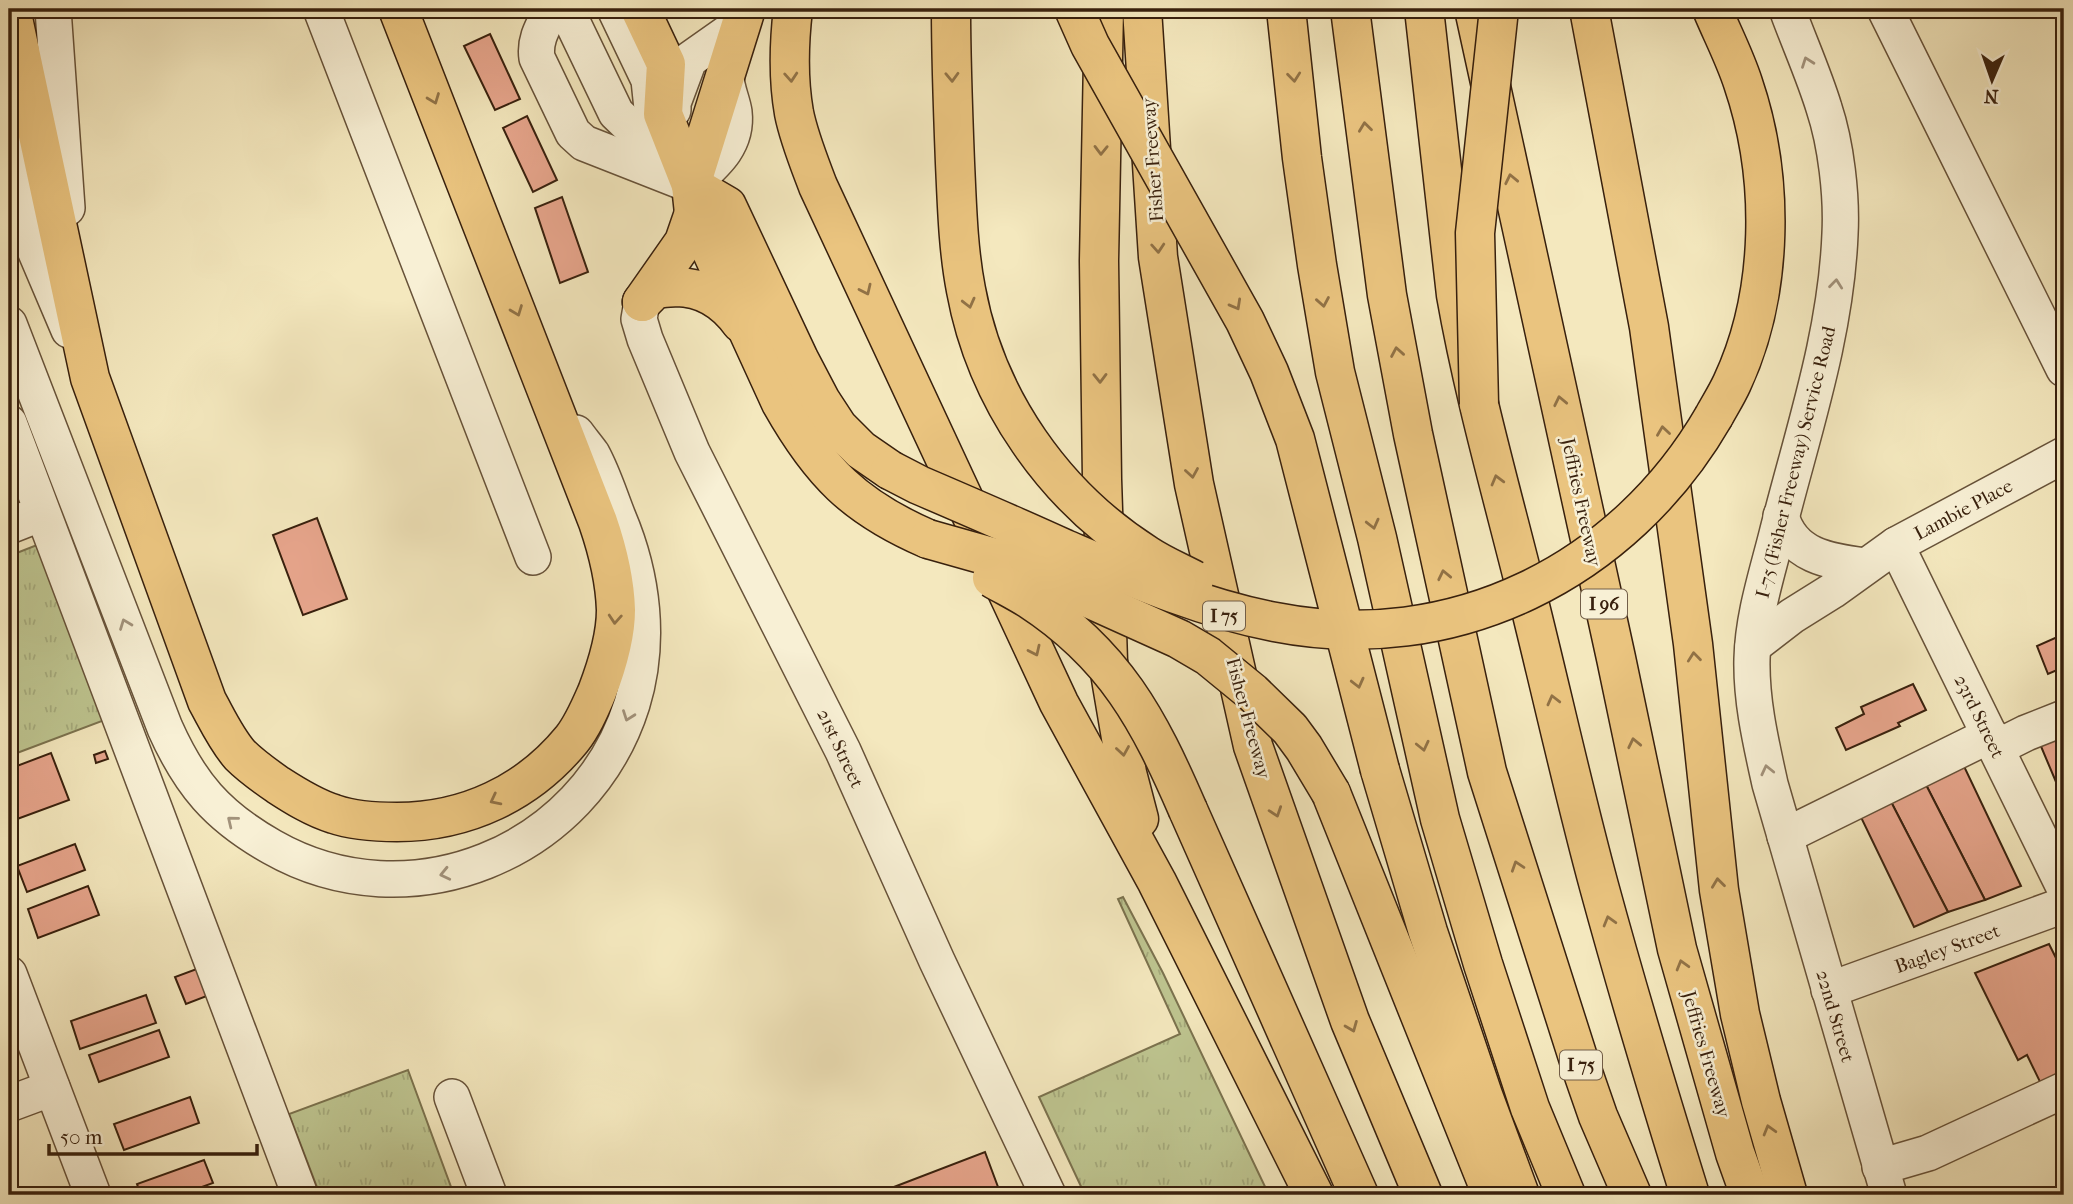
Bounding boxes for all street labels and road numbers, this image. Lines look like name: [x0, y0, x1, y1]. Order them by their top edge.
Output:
street label: Fisher Freeway: [1138, 96, 1168, 223]
street label: I-75 (Fisher Freeway) Service Road: [1752, 323, 1841, 600]
street label: Jeffries Freeway: [1556, 434, 1606, 569]
street label: Lambie Place: [1911, 475, 2016, 545]
road number: I 96: [1581, 590, 1627, 618]
road number: I 75: [1203, 602, 1245, 630]
street label: Fisher Freeway: [1221, 655, 1275, 782]
street label: 23rd Street: [1949, 671, 2009, 762]
street label: 21st Street: [812, 705, 868, 792]
street label: Bagley Street: [1892, 920, 2003, 978]
street label: 22nd Street: [1811, 968, 1859, 1065]
street label: Jeffries Freeway: [1677, 987, 1735, 1121]
road number: I 75: [1560, 1050, 1602, 1080]

